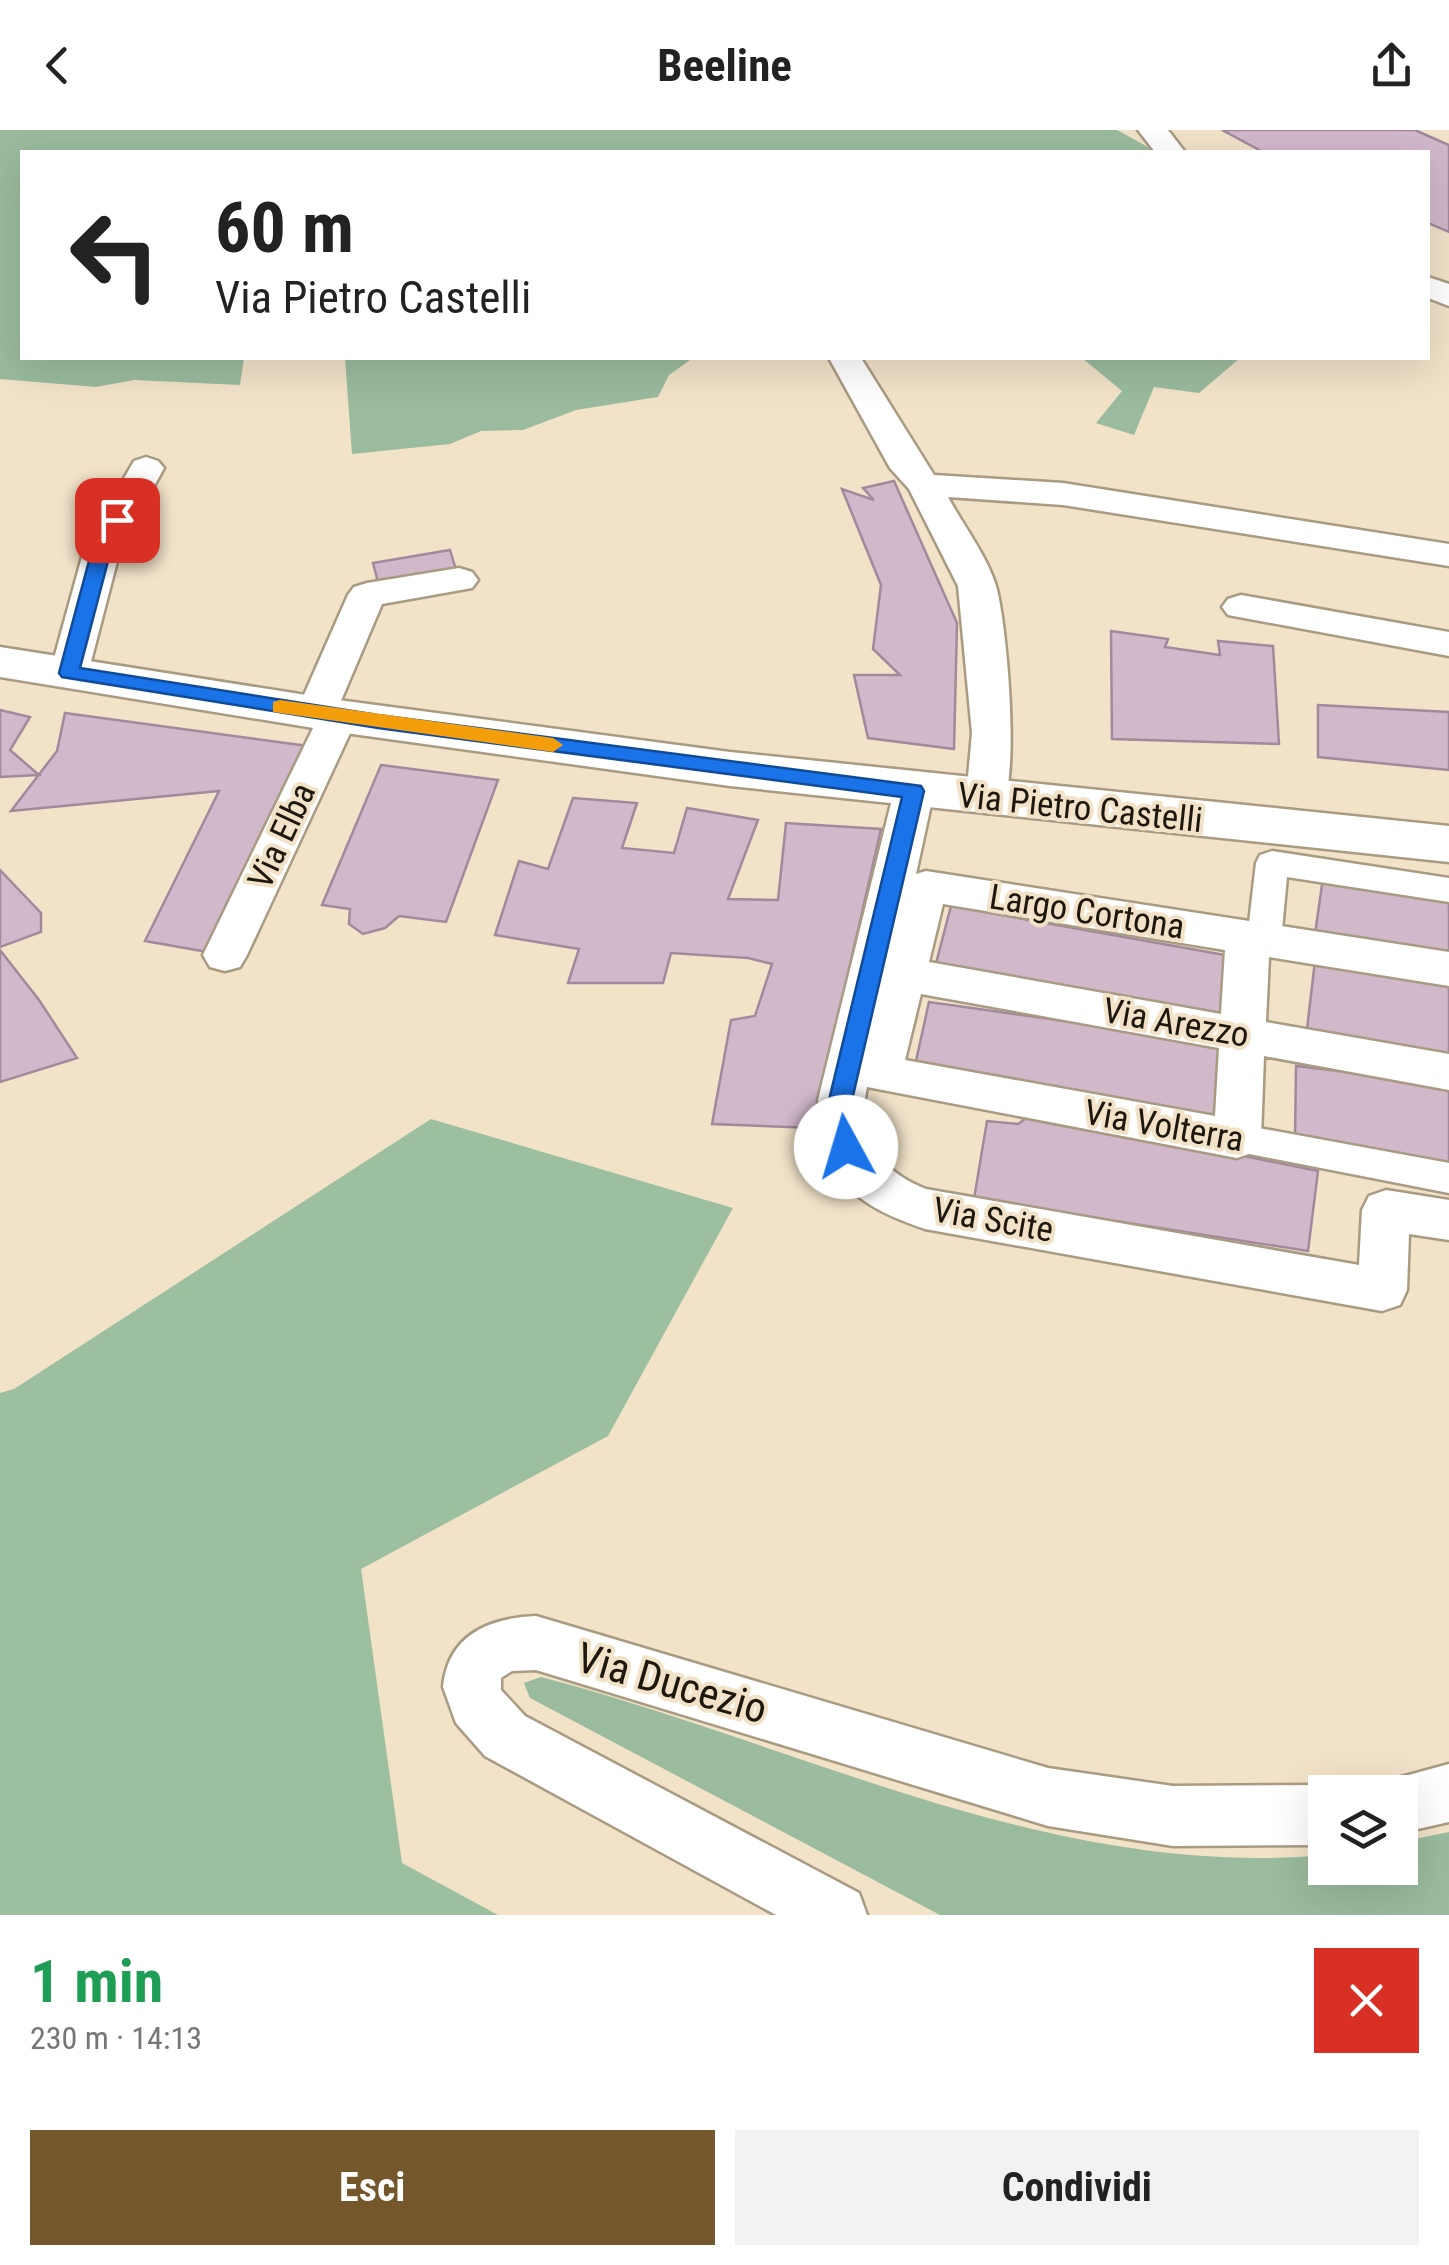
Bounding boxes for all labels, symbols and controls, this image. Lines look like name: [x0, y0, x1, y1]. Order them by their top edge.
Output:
icon: back: [30, 38, 85, 93]
icon: share: [1364, 38, 1419, 93]
text: Beeline: [657, 39, 792, 92]
text: 60 m: [215, 187, 354, 269]
icon: left: [50, 190, 180, 320]
text: Via Pietro Castelli: [215, 271, 531, 324]
pin: [75, 478, 160, 563]
icon: arrive: [90, 493, 145, 548]
street label: Via Pietro Castelli: [956, 775, 1204, 841]
street label: Via Elba: [240, 777, 324, 895]
street label: Largo Cortona: [987, 876, 1187, 948]
street label: Via Arezzo: [1100, 990, 1252, 1056]
street label: Via Volterra: [1081, 1092, 1247, 1160]
position arrow: [794, 1095, 898, 1199]
street label: Via Scite: [930, 1189, 1056, 1251]
street label: Via Ducezio: [571, 1633, 773, 1733]
map controls: [1308, 1775, 1418, 1885]
button: layers: [1308, 1775, 1418, 1885]
text: 1 min: [30, 1946, 163, 2017]
button: close: [1314, 1948, 1419, 2053]
text: 230 m · 14:13: [30, 2019, 202, 2057]
button: Esci: [30, 2130, 715, 2245]
button: Condividi: [735, 2130, 1419, 2245]

